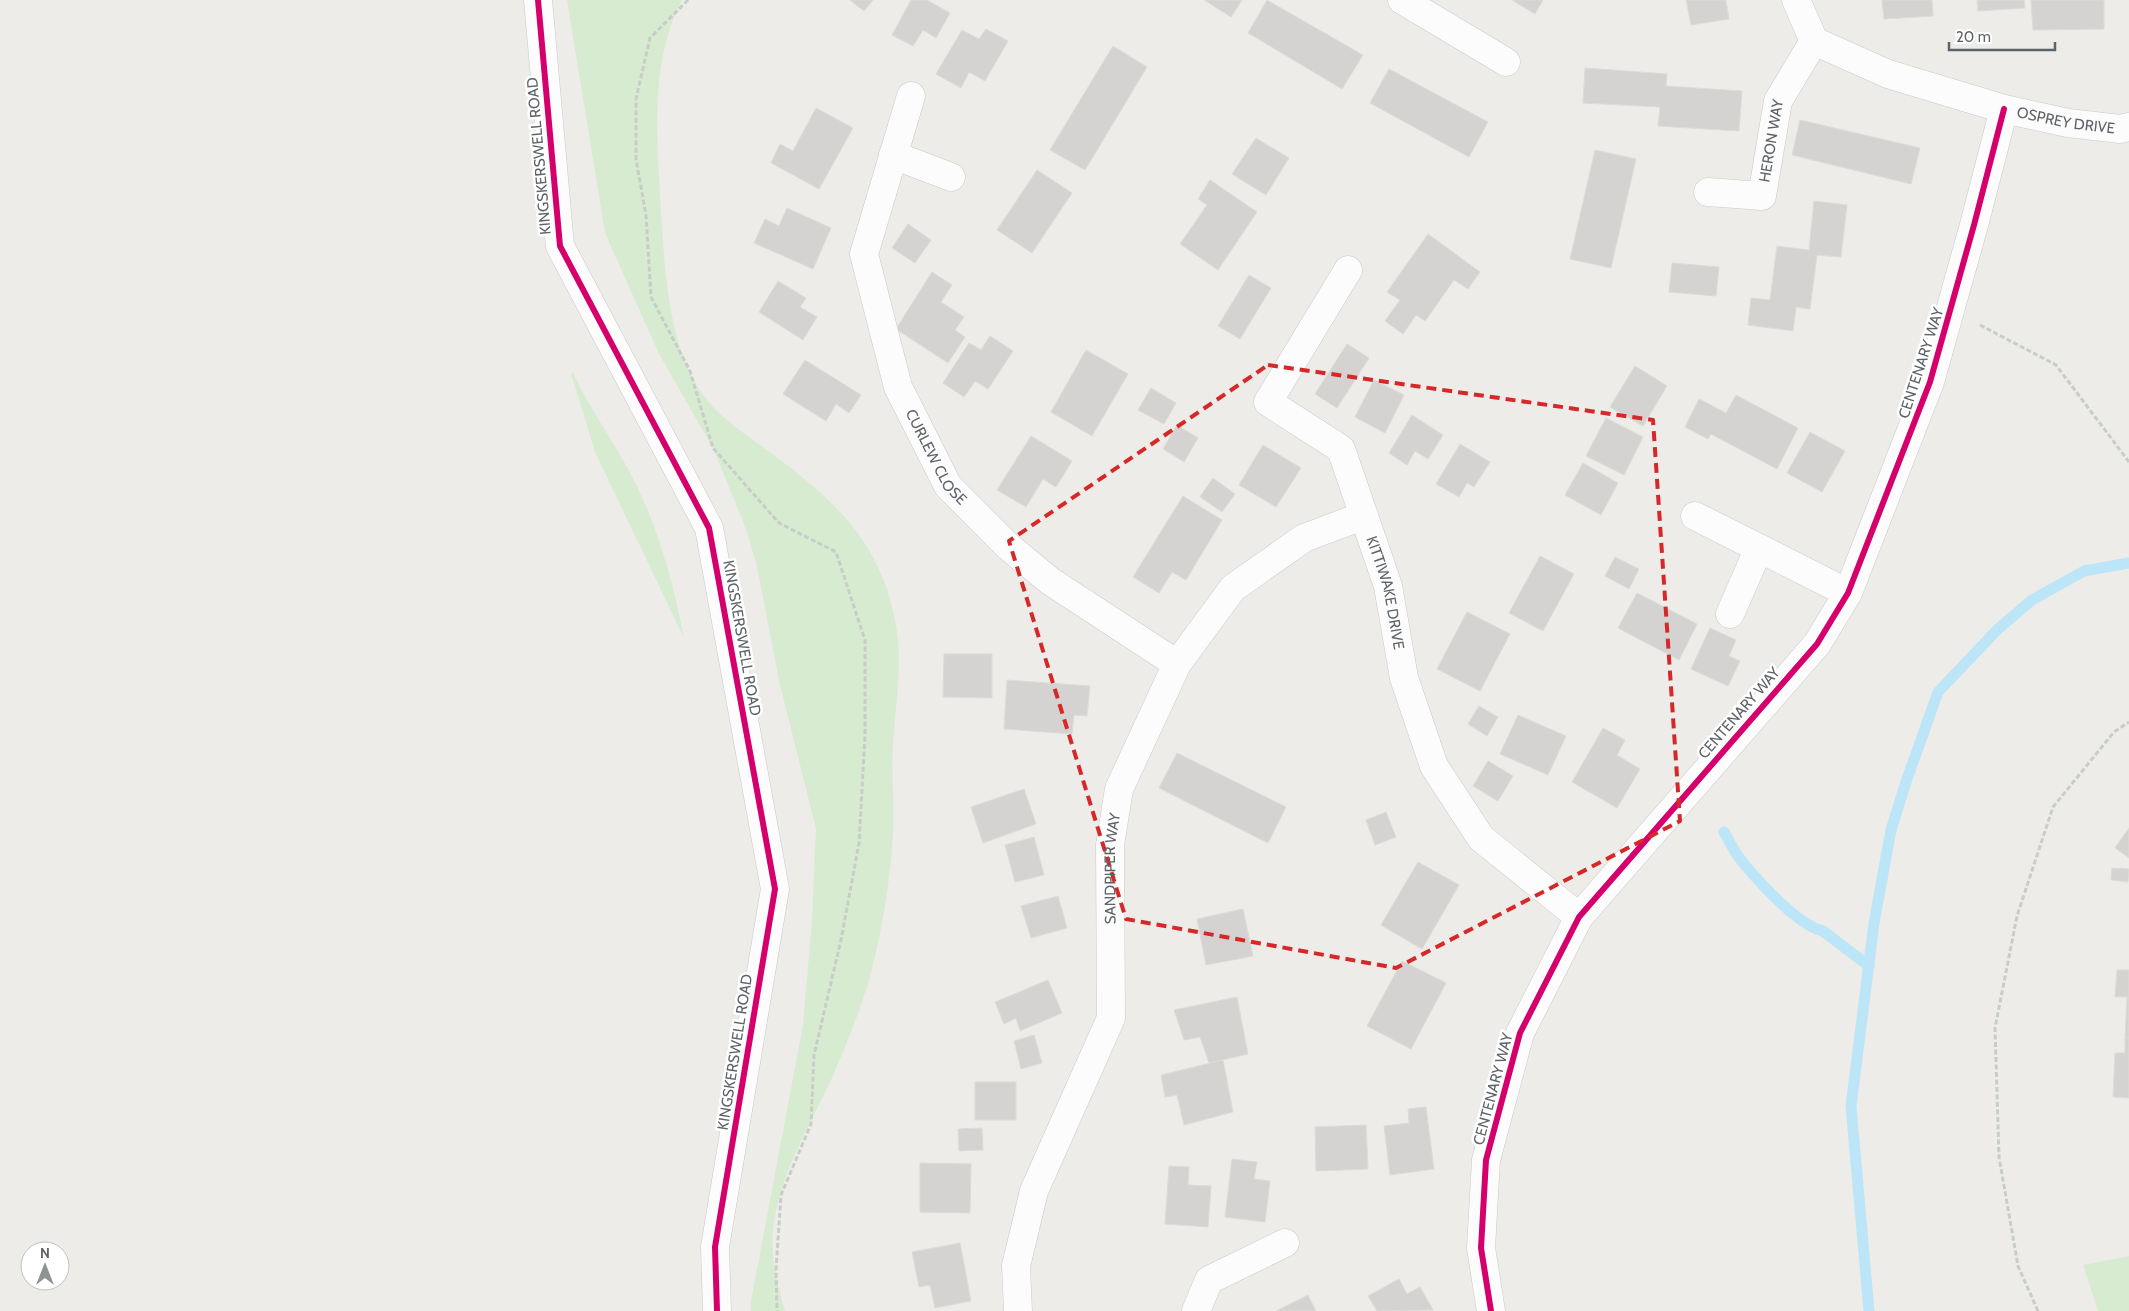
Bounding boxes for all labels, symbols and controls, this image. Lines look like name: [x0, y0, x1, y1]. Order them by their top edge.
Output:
scale bar: [1949, 20, 2055, 52]
text: 20 m: [1956, 28, 1991, 46]
street label: KINGSKERSWELL ROAD: [523, 77, 555, 235]
street label: HERON WAY: [1755, 98, 1787, 184]
street label: OSPREY DRIVE: [2015, 103, 2116, 137]
street label: CENTENARY WAY: [1895, 305, 1948, 421]
street label: CURLEW CLOSE: [902, 406, 970, 508]
street label: KITTIWAKE DRIVE: [1363, 534, 1408, 651]
street label: KINGSKERSWELL ROAD: [719, 559, 765, 717]
street label: CENTENARY WAY: [1694, 663, 1784, 762]
street label: SANDPIPER WAY: [1101, 811, 1124, 924]
street label: KINGSKERSWELL ROAD: [714, 973, 756, 1131]
street label: CENTENARY WAY: [1469, 1030, 1517, 1147]
north arrow: [20, 1241, 70, 1291]
text: N: [40, 1244, 50, 1262]

